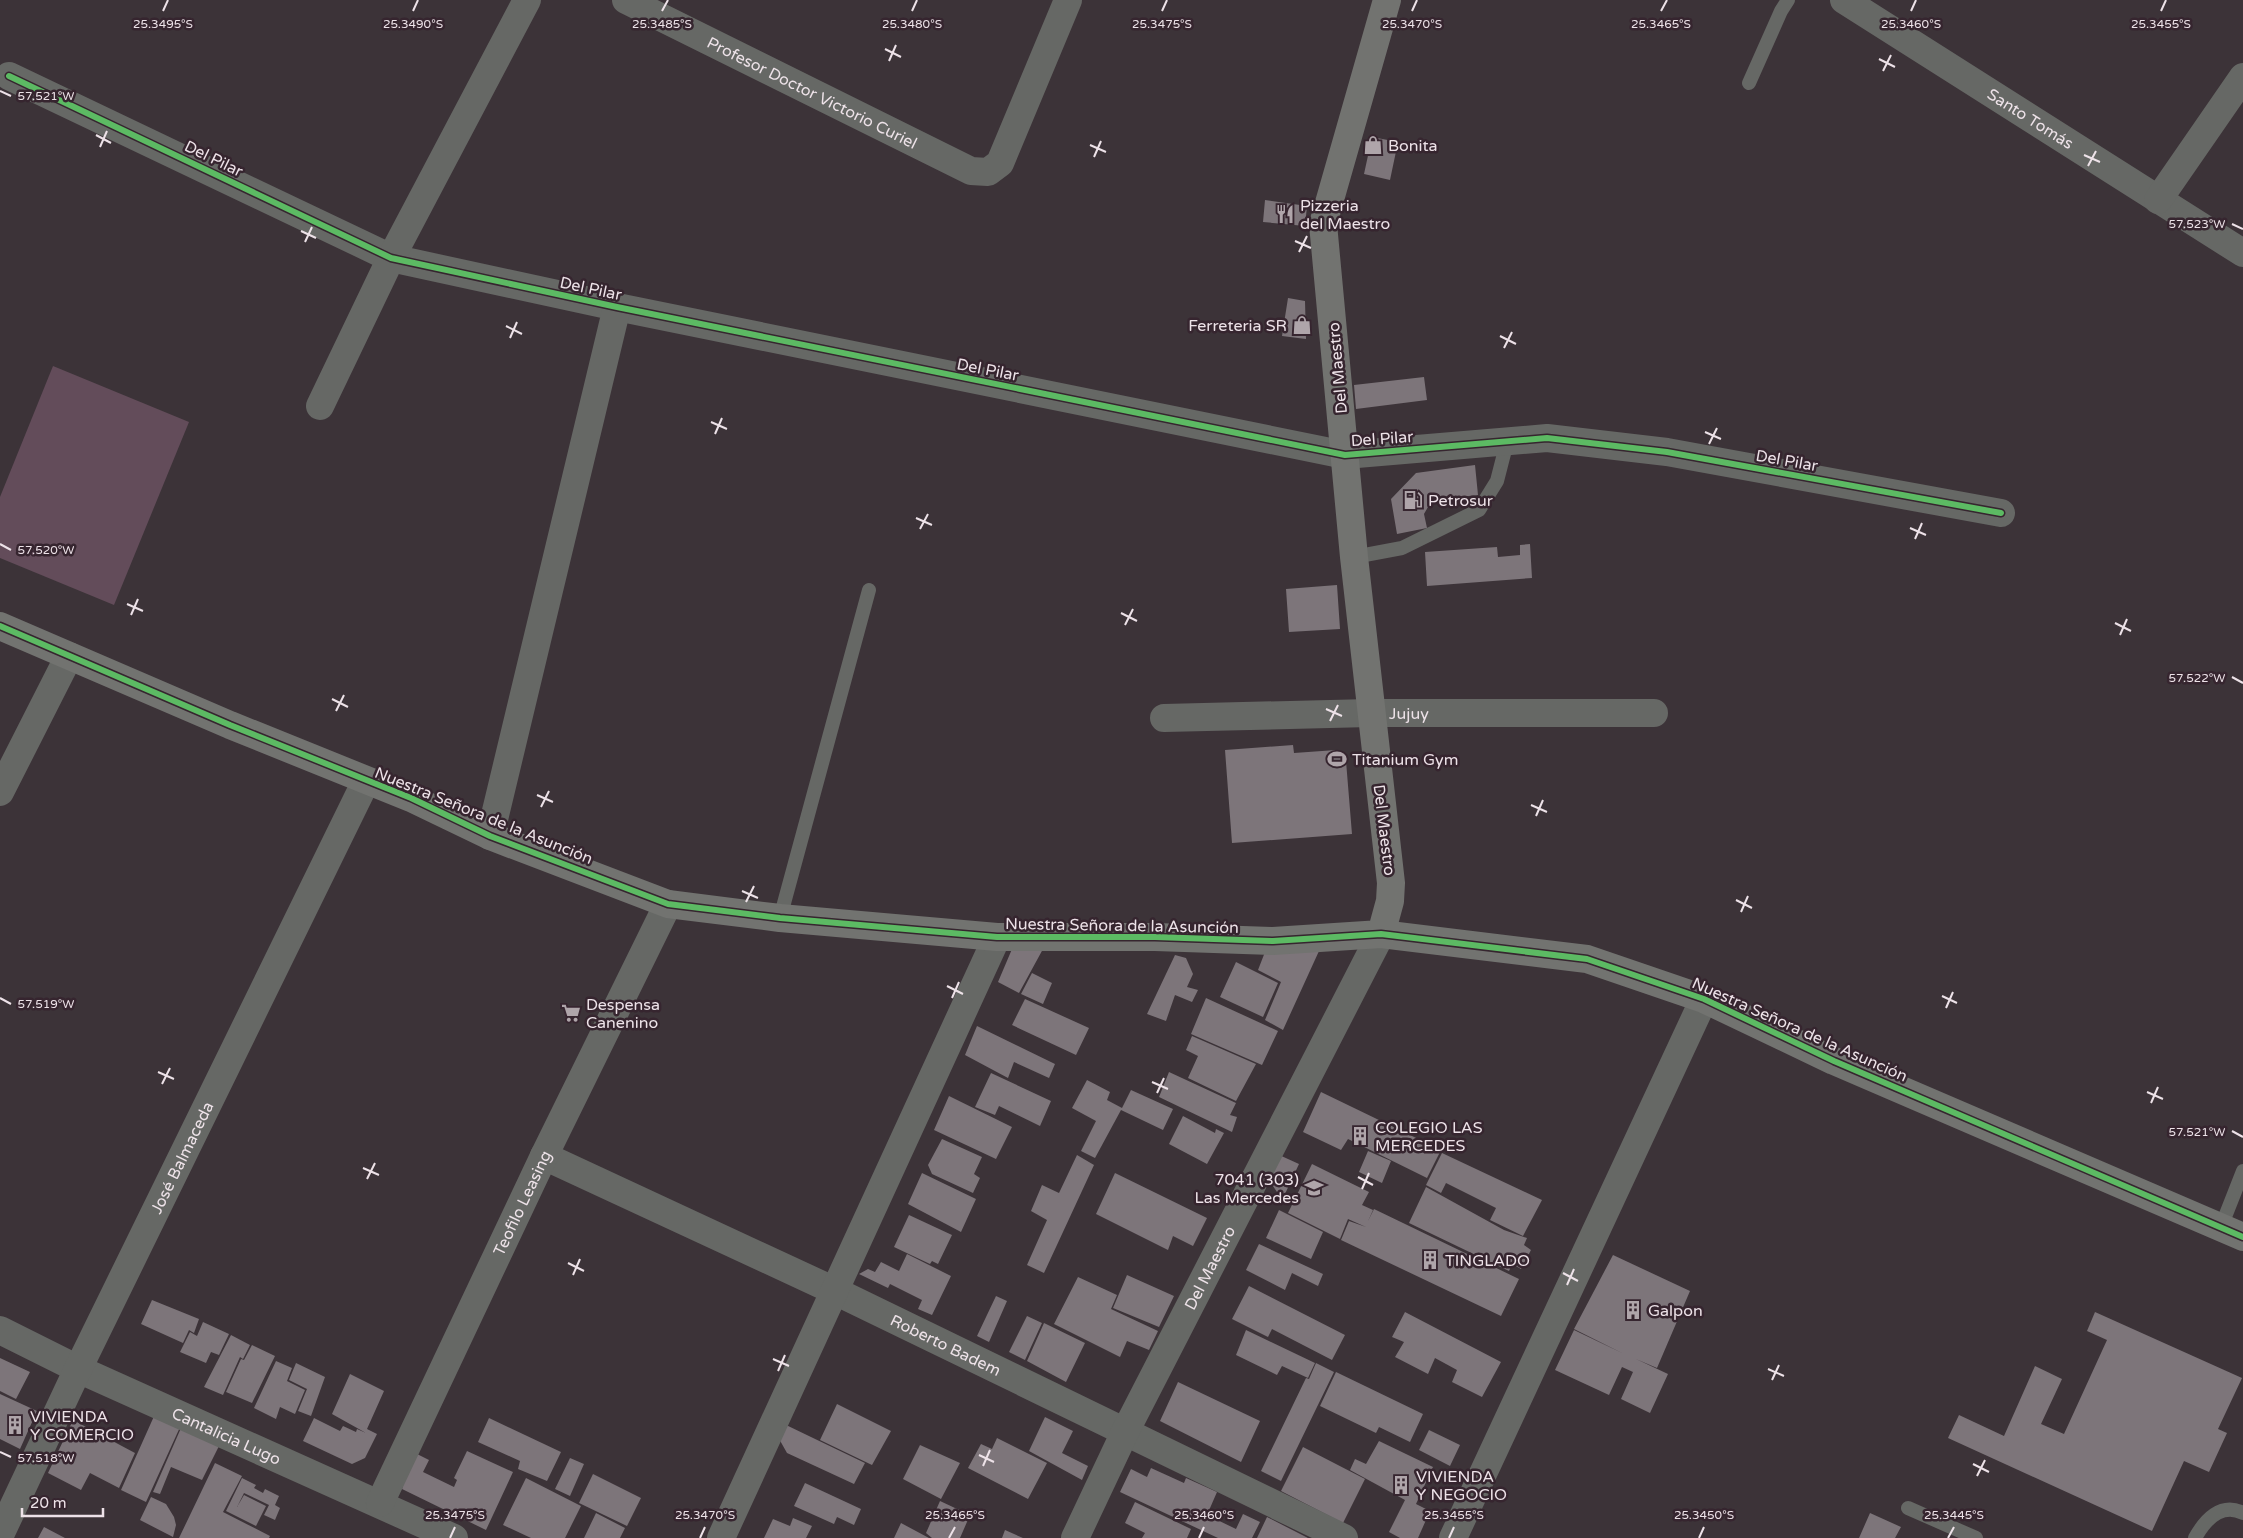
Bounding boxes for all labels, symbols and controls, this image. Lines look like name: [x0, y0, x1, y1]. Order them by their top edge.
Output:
text: 25.3495°S: [133, 17, 193, 31]
text: 25.3490°S: [383, 17, 443, 31]
text: 25.3485°S: [632, 17, 692, 31]
text: 25.3480°S: [882, 17, 942, 31]
text: 25.3475°S: [1132, 17, 1192, 31]
text: 25.3470°S: [1382, 17, 1442, 31]
text: 25.3465°S: [1631, 17, 1691, 31]
text: 25.3460°S: [1881, 17, 1941, 31]
text: 25.3455°S: [2131, 17, 2191, 31]
street label: Profesor Doctor Victorio Curiel: [704, 33, 920, 154]
street label: Santo Tomás: [1983, 84, 2077, 154]
text: 57.521°W: [18, 89, 74, 103]
shop icon: Bonita: [1362, 134, 1384, 156]
street label: Del Pilar: [181, 136, 247, 182]
place label: Bonita: [1388, 136, 1438, 156]
place label: Pizzeria del Maestro: [1300, 196, 1390, 234]
restaurant icon: Pizzeria del Maestro: [1274, 203, 1296, 225]
text: 57.523°W: [2169, 217, 2225, 231]
street label: Del Pilar: [558, 273, 624, 305]
shop icon: Ferreteria SR: [1291, 314, 1313, 336]
place label: Ferreteria SR: [1188, 316, 1287, 336]
street label: Del Maestro: [1324, 321, 1352, 414]
street label: Del Pilar: [955, 354, 1021, 386]
street label: Del Pilar: [1350, 427, 1415, 451]
street label: Del Pilar: [1754, 446, 1820, 476]
fuel station icon: Petrosur: [1402, 489, 1424, 511]
place label: Petrosur: [1428, 491, 1494, 511]
text: 57.520°W: [18, 543, 74, 557]
text: 57.522°W: [2169, 671, 2225, 685]
street label: Jujuy: [1389, 704, 1429, 724]
sports icon: Titanium Gym: [1326, 748, 1348, 770]
place label: Titanium Gym: [1352, 750, 1458, 770]
street label: Nuestra Señora de la Asunción: [372, 763, 596, 869]
street label: Del Maestro: [1368, 783, 1400, 877]
street label: Nuestra Señora de la Asunción: [1005, 914, 1239, 938]
street label: Nuestra Señora de la Asunción: [1689, 973, 1910, 1087]
place label: Despensa Canenino: [586, 995, 660, 1033]
text: 57.519°W: [18, 997, 74, 1011]
supermarket icon: Despensa Canenino: [560, 1002, 582, 1024]
street label: José Balmaceda: [147, 1098, 218, 1217]
place label: COLEGIO LAS MERCEDES: [1375, 1118, 1483, 1156]
building icon: COLEGIO LAS MERCEDES: [1349, 1125, 1371, 1147]
text: 57.521°W: [2169, 1125, 2225, 1139]
street label: Teofilo Leasing: [489, 1147, 556, 1259]
place label: 7041 (303) Las Mercedes: [1194, 1170, 1299, 1208]
school or university icon: 7041 (303) Las Mercedes: [1303, 1177, 1325, 1199]
street label: Del Maestro: [1180, 1223, 1240, 1314]
building icon: TINGLADO: [1419, 1249, 1441, 1271]
place label: TINGLADO: [1445, 1251, 1530, 1271]
building icon: Galpon: [1622, 1299, 1644, 1321]
place label: Galpon: [1648, 1301, 1703, 1321]
street label: Roberto Badem: [887, 1310, 1004, 1381]
street label: Cantalicia Lugo: [168, 1403, 284, 1470]
place label: VIVIENDA Y COMERCIO: [30, 1407, 134, 1445]
building icon: VIVIENDA Y COMERCIO: [4, 1414, 26, 1436]
text: 57.518°W: [18, 1451, 74, 1465]
place label: VIVIENDA Y NEGOCIO: [1416, 1467, 1507, 1505]
building icon: VIVIENDA Y NEGOCIO: [1390, 1474, 1412, 1496]
scale bar: [22, 1486, 104, 1518]
text: 20 m: [30, 1494, 67, 1512]
text: 25.3475°S: [425, 1508, 485, 1522]
text: 25.3470°S: [675, 1508, 735, 1522]
text: 25.3465°S: [925, 1508, 985, 1522]
text: 25.3460°S: [1174, 1508, 1234, 1522]
text: 25.3455°S: [1424, 1508, 1484, 1522]
text: 25.3450°S: [1674, 1508, 1734, 1522]
text: 25.3445°S: [1924, 1508, 1984, 1522]

